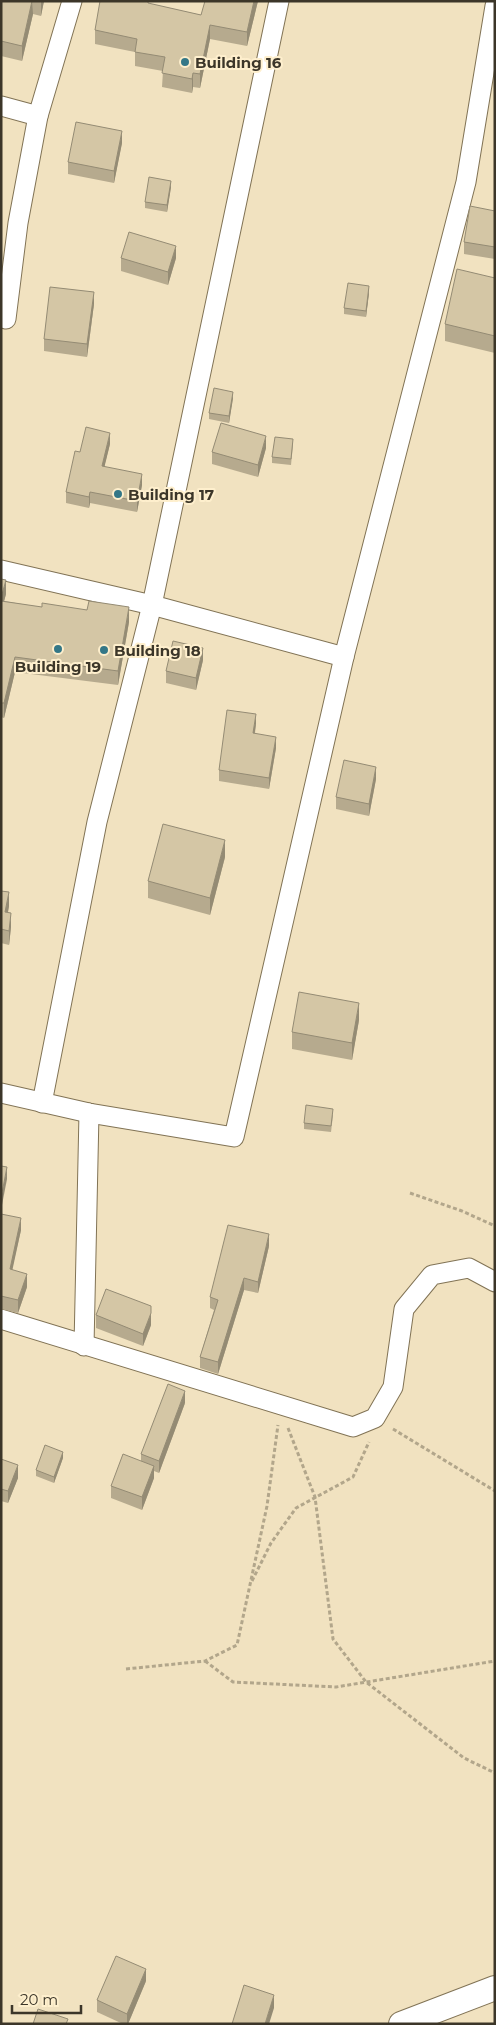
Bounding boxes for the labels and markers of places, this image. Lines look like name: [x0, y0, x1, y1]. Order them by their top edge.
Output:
place label: Building 16: [195, 53, 282, 72]
marker: Building 16: [179, 56, 191, 68]
place label: Building 17: [128, 485, 214, 504]
marker: Building 17: [112, 488, 124, 500]
place label: Building 18: [114, 641, 201, 660]
marker: Building 19: [52, 643, 64, 655]
marker: Building 18: [98, 644, 110, 656]
place label: Building 19: [15, 657, 101, 676]

